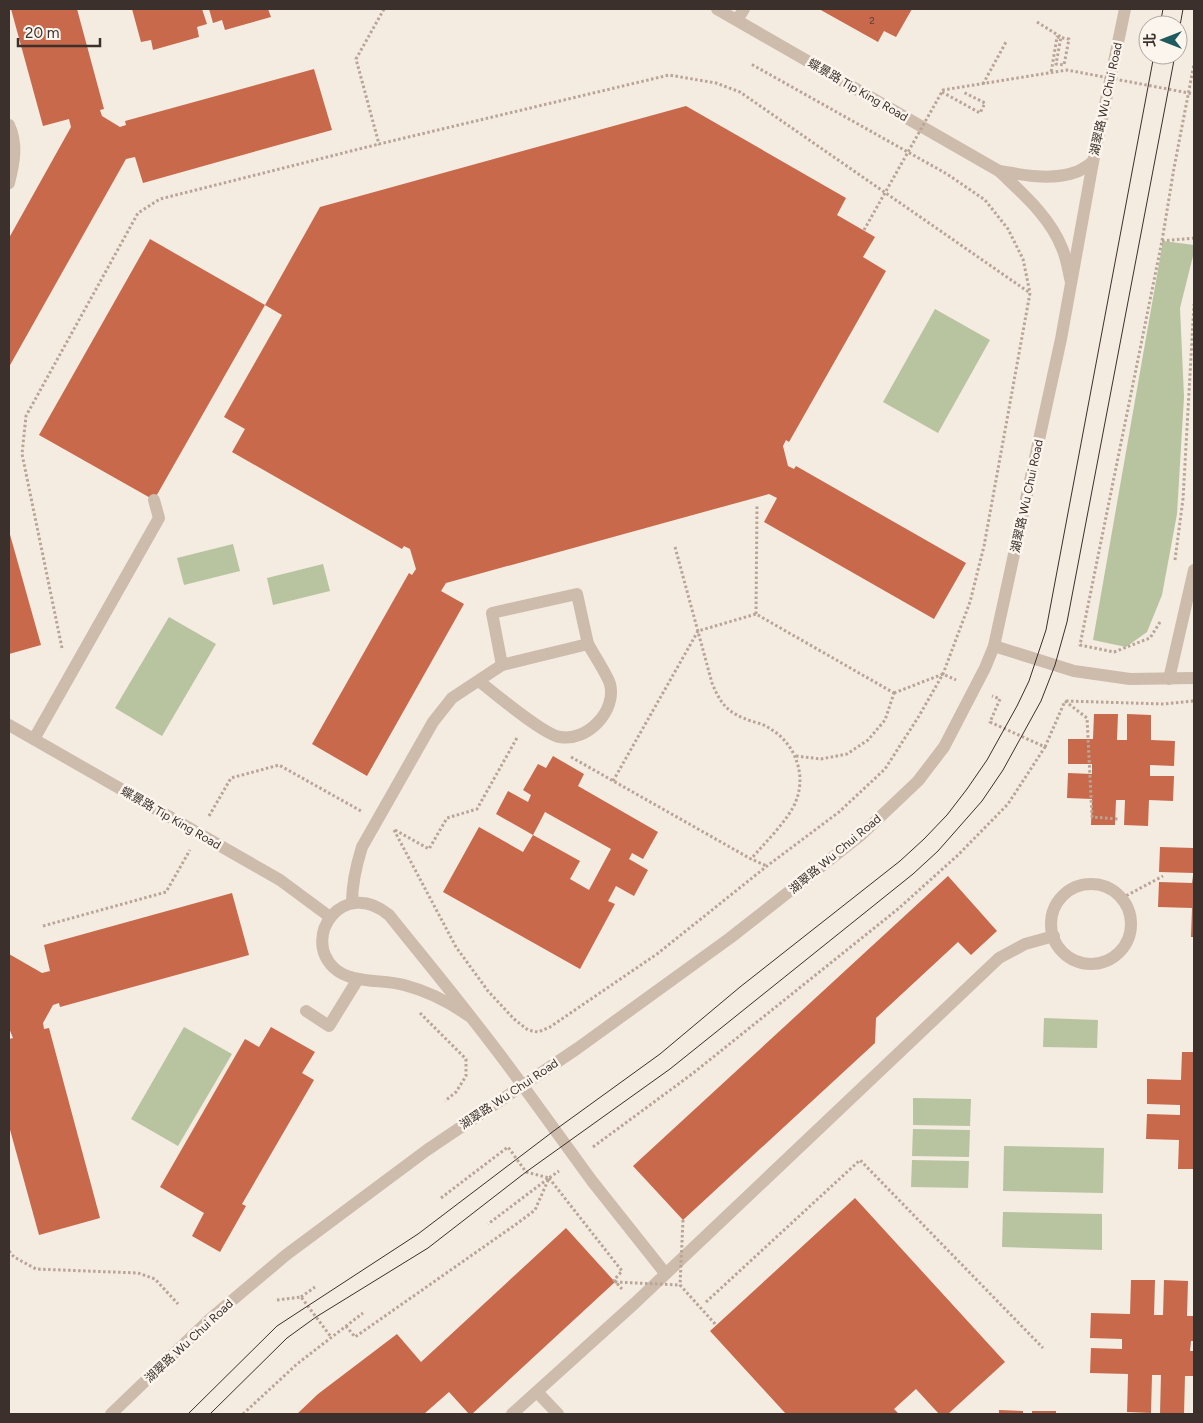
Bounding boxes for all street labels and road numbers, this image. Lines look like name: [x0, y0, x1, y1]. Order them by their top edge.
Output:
street label: 湖翠路 Wu Chui Road: [1087, 41, 1125, 157]
street label: 蝶景路 Tip King Road: [806, 56, 910, 124]
street label: 湖翠路 Wu Chui Road: [1008, 438, 1046, 554]
street label: 蝶景路 Tip King Road: [119, 784, 223, 852]
street label: 湖翠路 Wu Chui Road: [786, 812, 884, 896]
street label: 湖翠路 Wu Chui Road: [457, 1056, 561, 1132]
street label: 湖翠路 Wu Chui Road: [142, 1296, 236, 1386]

